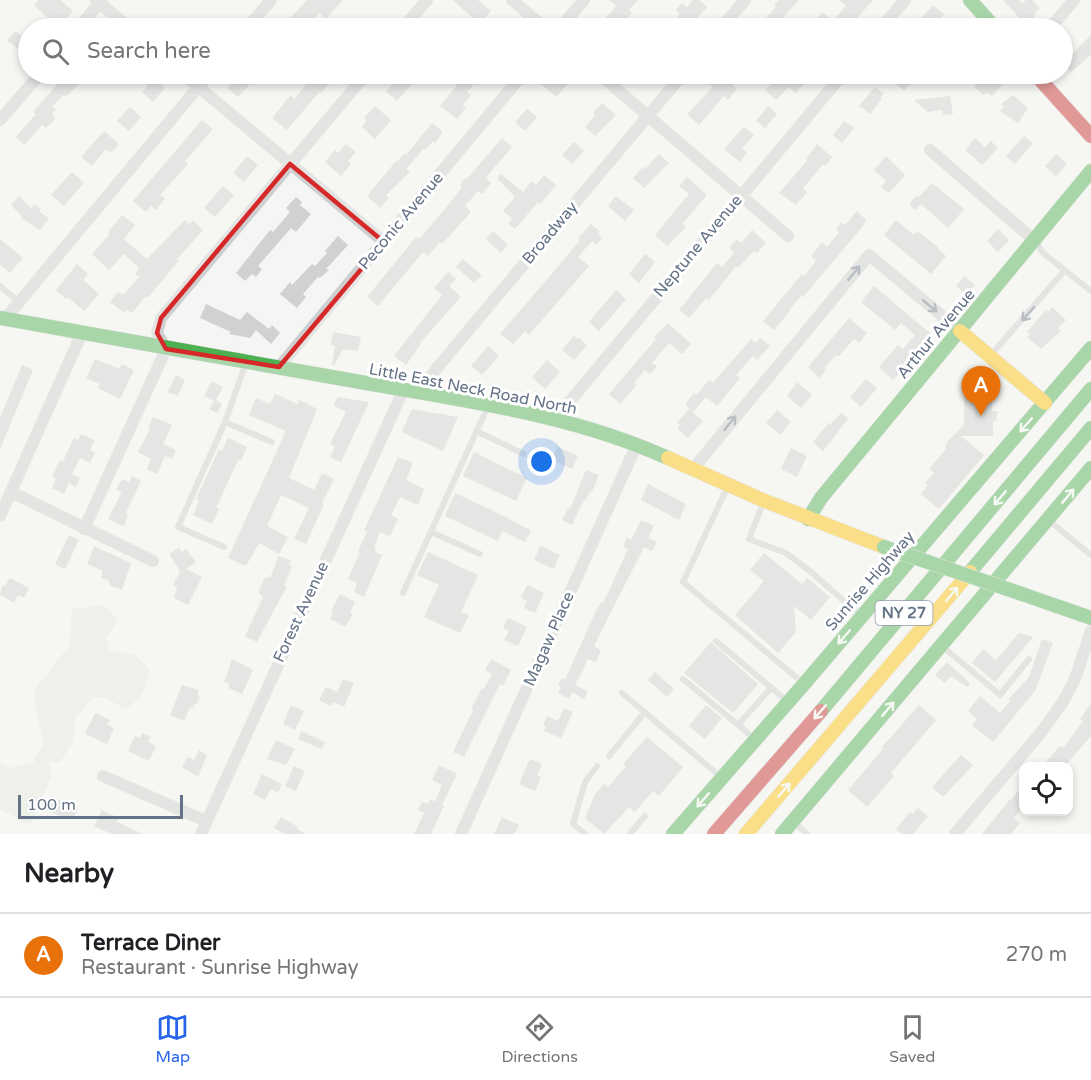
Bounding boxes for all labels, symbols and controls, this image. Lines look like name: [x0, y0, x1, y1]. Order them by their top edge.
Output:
search box: [18, 18, 1073, 84]
icon: search: [39, 35, 72, 68]
text: Search here: [87, 38, 211, 64]
street label: Peconic Avenue: [354, 168, 448, 274]
street label: Neptune Avenue: [649, 191, 747, 301]
street label: Broadway: [518, 197, 582, 268]
one-way arrow: [847, 266, 861, 281]
street label: Arthur Avenue: [893, 285, 979, 383]
one-way arrow: [922, 299, 937, 313]
one-way arrow: [1021, 306, 1034, 322]
street label: Little East Neck Road North: [367, 359, 579, 419]
pin: A: [962, 366, 1000, 416]
one-way arrow: [723, 416, 736, 432]
one-way arrow: [1019, 417, 1033, 432]
your location: [527, 447, 556, 476]
one-way arrow: [1061, 488, 1074, 504]
one-way arrow: [993, 490, 1006, 506]
street label: Sunrise Highway: [821, 527, 919, 635]
street label: Forest Avenue: [269, 558, 333, 666]
one-way arrow: [945, 587, 959, 602]
street label: Magaw Place: [519, 589, 579, 689]
road number: NY 27: [876, 601, 932, 625]
one-way arrow: [838, 629, 851, 645]
one-way arrow: [881, 701, 894, 717]
one-way arrow: [813, 704, 827, 719]
map controls: [1019, 762, 1073, 816]
button: locate: [1019, 762, 1073, 816]
one-way arrow: [777, 783, 791, 798]
scale bar: [18, 792, 183, 820]
one-way arrow: [696, 792, 710, 807]
text: 100 m: [27, 795, 76, 815]
text: Nearby: [24, 858, 114, 889]
text: Terrace Diner: [81, 930, 221, 956]
text: A: [36, 943, 51, 967]
text: 270 m: [1006, 943, 1067, 967]
text: Restaurant · Sunrise Highway: [81, 956, 358, 980]
tab: Map: [156, 1011, 190, 1067]
tab: Directions: [501, 1011, 578, 1067]
tab: Saved: [889, 1011, 935, 1067]

